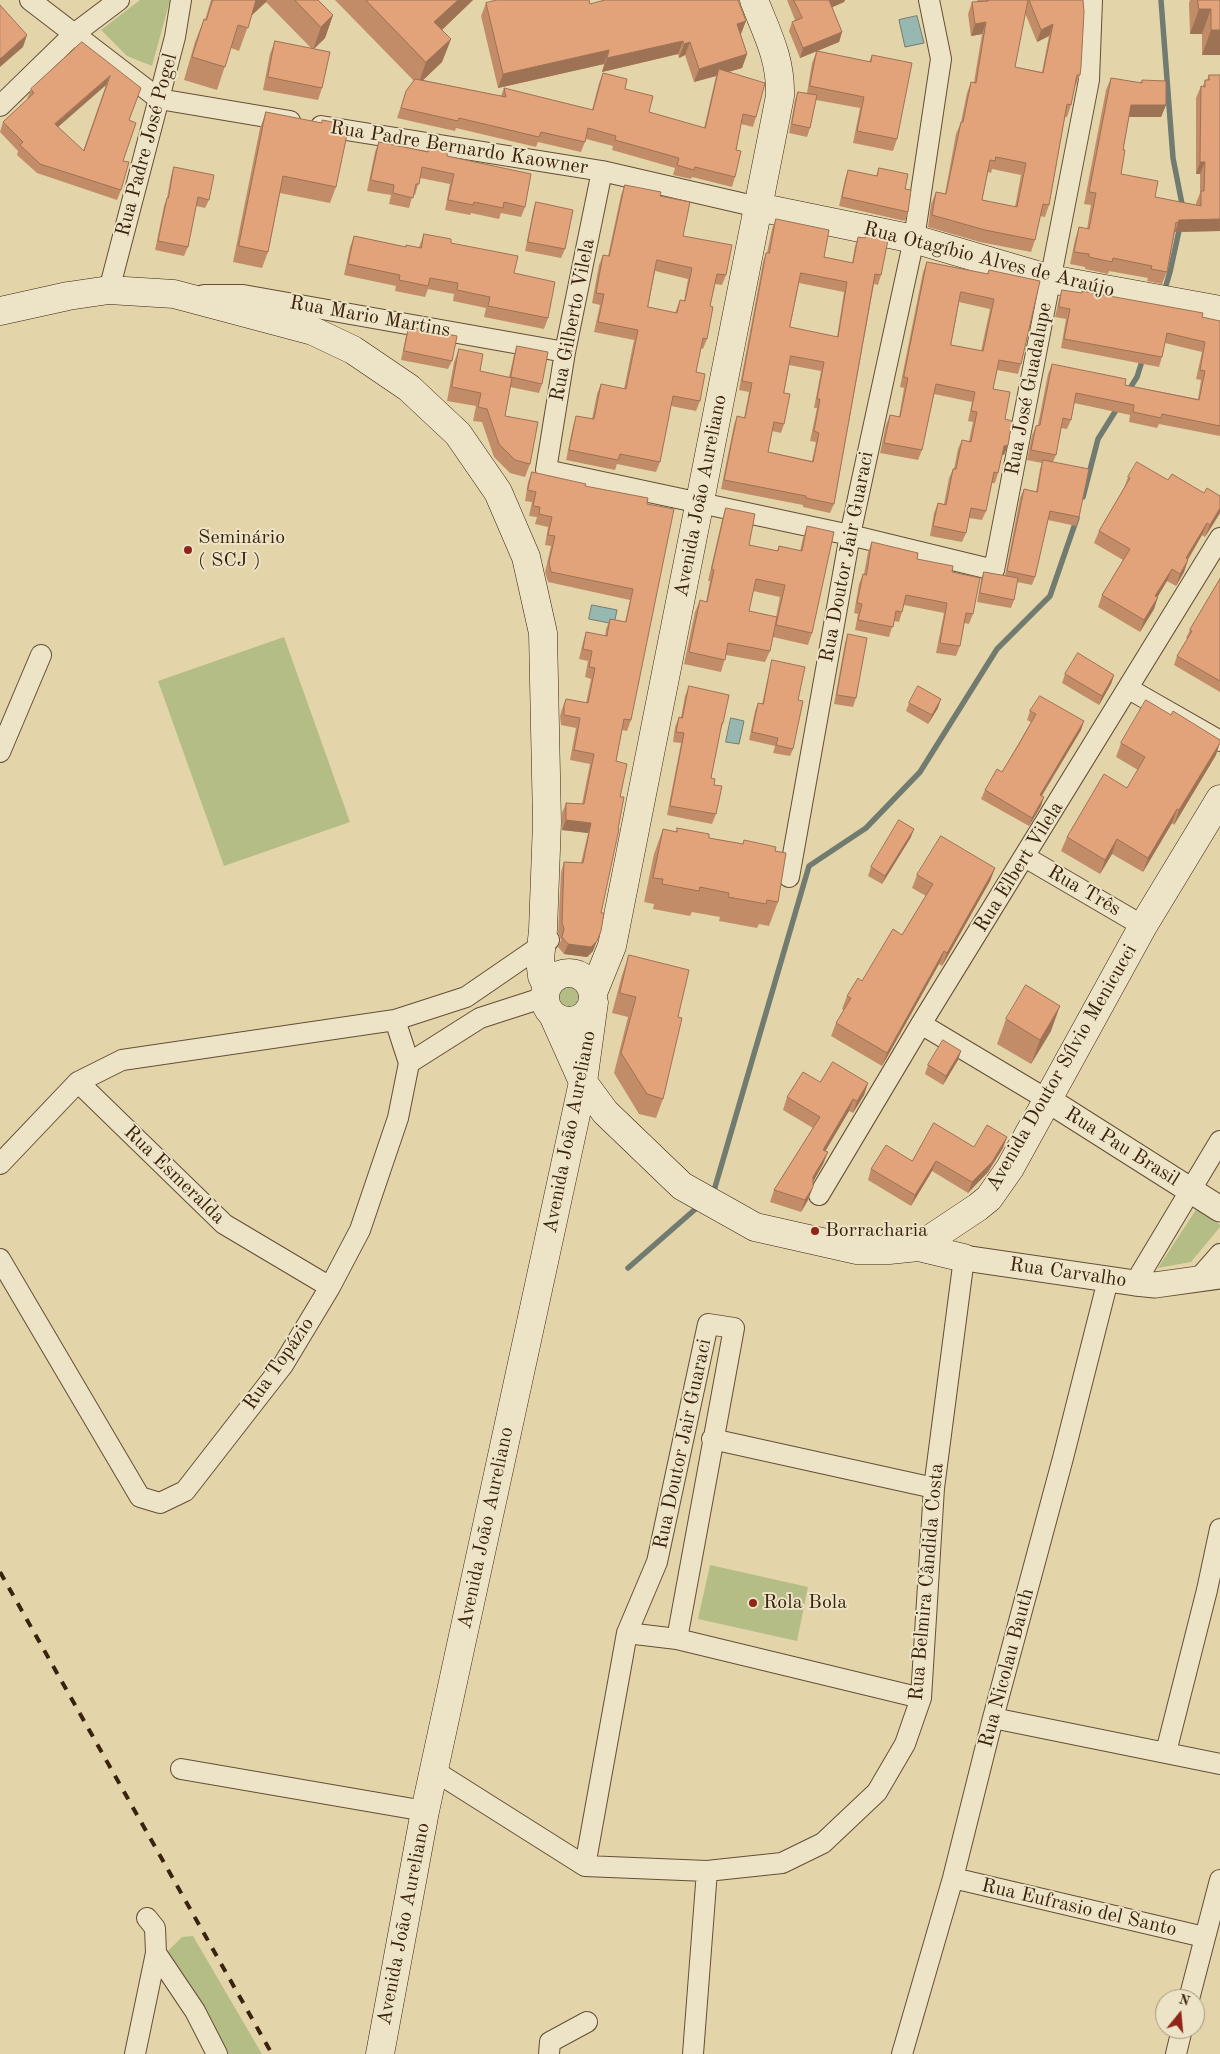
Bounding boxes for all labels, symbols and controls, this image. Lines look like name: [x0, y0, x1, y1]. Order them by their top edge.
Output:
street label: Rua Padre José Pogel: [111, 51, 183, 239]
street label: Rua Padre Bernardo Kaowner: [328, 116, 590, 180]
street label: Rua Otagíbio Alves de Araújo: [861, 217, 1117, 303]
street label: Rua Gilberto Vilela: [545, 236, 601, 404]
street label: Rua Mario Martins: [288, 291, 452, 343]
street label: Rua José Guadalupe: [1000, 301, 1058, 477]
street label: Avenida João Aureliano: [670, 393, 732, 599]
street label: Rua Doutor Jair Guaraci: [815, 449, 879, 665]
place label: Seminário ( SCJ ): [198, 526, 285, 573]
marker: Seminário ( SCJ ): [182, 544, 194, 556]
street label: Rua Elbert Vilela: [969, 797, 1069, 937]
street label: Rua Três: [1043, 860, 1125, 922]
street label: Avenida Doutor Sílvio Menicucci: [981, 940, 1143, 1196]
street label: Avenida João Aureliano: [539, 1029, 601, 1235]
street label: Rua Pau Brasil: [1060, 1102, 1184, 1192]
street label: Rua Esmeralda: [118, 1121, 230, 1229]
place label: Borracharia: [825, 1219, 928, 1243]
marker: Borracharia: [809, 1225, 821, 1237]
street label: Rua Carvalho: [1008, 1253, 1128, 1293]
street label: Rua Topázio: [238, 1313, 320, 1415]
street label: Rua Doutor Jair Guaraci: [649, 1337, 717, 1551]
street label: Avenida João Aureliano: [453, 1425, 519, 1631]
street label: Rua Belmira Cândida Costa: [905, 1462, 949, 1702]
street label: Rua Nicolau Bauth: [974, 1586, 1040, 1750]
place label: Rola Bola: [763, 1591, 847, 1615]
marker: Rola Bola: [747, 1597, 759, 1609]
street label: Avenida João Aureliano: [373, 1821, 435, 2027]
street label: Rua Eufrasio del Santo: [979, 1874, 1179, 1942]
north arrow: [1155, 1989, 1205, 2039]
text: N: [1177, 1992, 1191, 2009]

